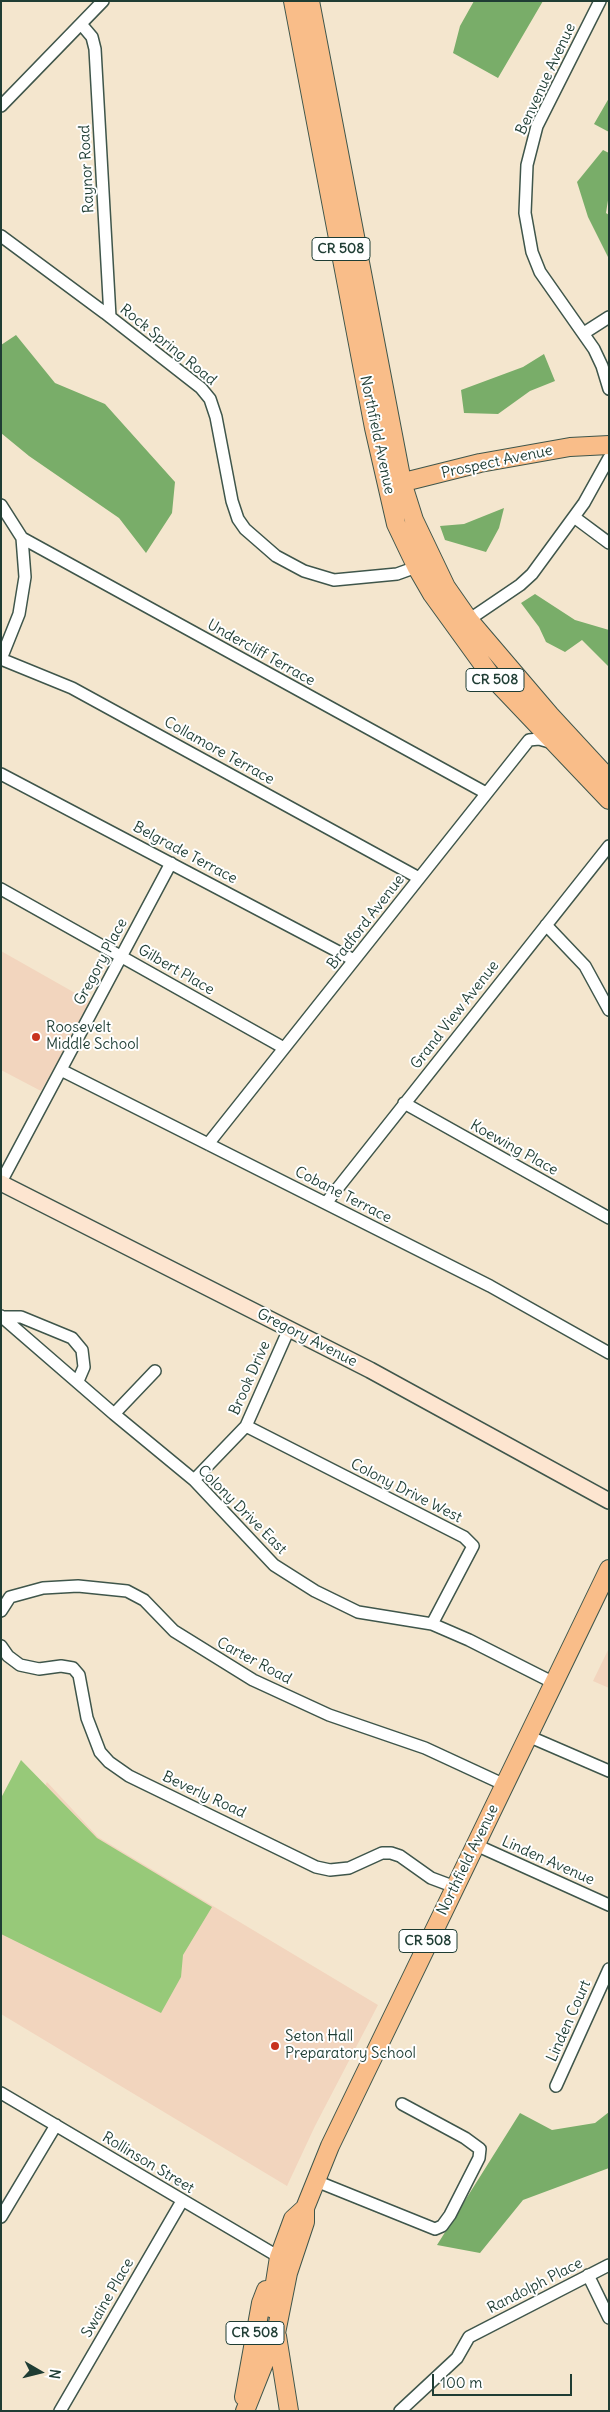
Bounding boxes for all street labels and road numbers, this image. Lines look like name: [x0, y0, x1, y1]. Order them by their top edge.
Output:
street label: Benvenue Avenue: [512, 20, 580, 138]
street label: Raynor Road: [76, 124, 98, 214]
road number: CR 508: [312, 238, 370, 260]
street label: Rock Spring Road: [116, 301, 220, 389]
street label: Northfield Avenue: [356, 374, 398, 496]
street label: Prospect Avenue: [440, 441, 554, 483]
street label: Undercliff Terrace: [204, 616, 318, 690]
road number: CR 508: [466, 668, 524, 692]
street label: Collamore Terrace: [161, 713, 277, 789]
street label: Belgrade Terrace: [130, 818, 240, 888]
street label: Bradford Avenue: [324, 871, 408, 973]
street label: Gregory Place: [71, 915, 131, 1009]
street label: Gilbert Place: [135, 941, 217, 999]
street label: Grand View Avenue: [407, 957, 503, 1073]
street label: Koewing Place: [467, 1116, 561, 1180]
street label: Cobane Terrace: [292, 1163, 394, 1227]
street label: Gregory Avenue: [254, 1305, 360, 1371]
street label: Brook Drive: [226, 1338, 274, 1418]
street label: Colony Drive West: [347, 1455, 465, 1527]
street label: Colony Drive East: [194, 1462, 290, 1558]
street label: Carter Road: [213, 1634, 295, 1688]
street label: Beverly Road: [159, 1768, 249, 1822]
street label: Northfield Avenue: [433, 1802, 503, 1918]
street label: Linden Avenue: [499, 1833, 597, 1889]
road number: CR 508: [399, 1930, 457, 1952]
street label: Linden Court: [543, 1977, 595, 2065]
street label: Rollinson Street: [99, 2128, 197, 2198]
street label: Randolph Place: [484, 2254, 586, 2318]
street label: Swaine Place: [78, 2255, 138, 2341]
road number: CR 508: [226, 2322, 284, 2344]

